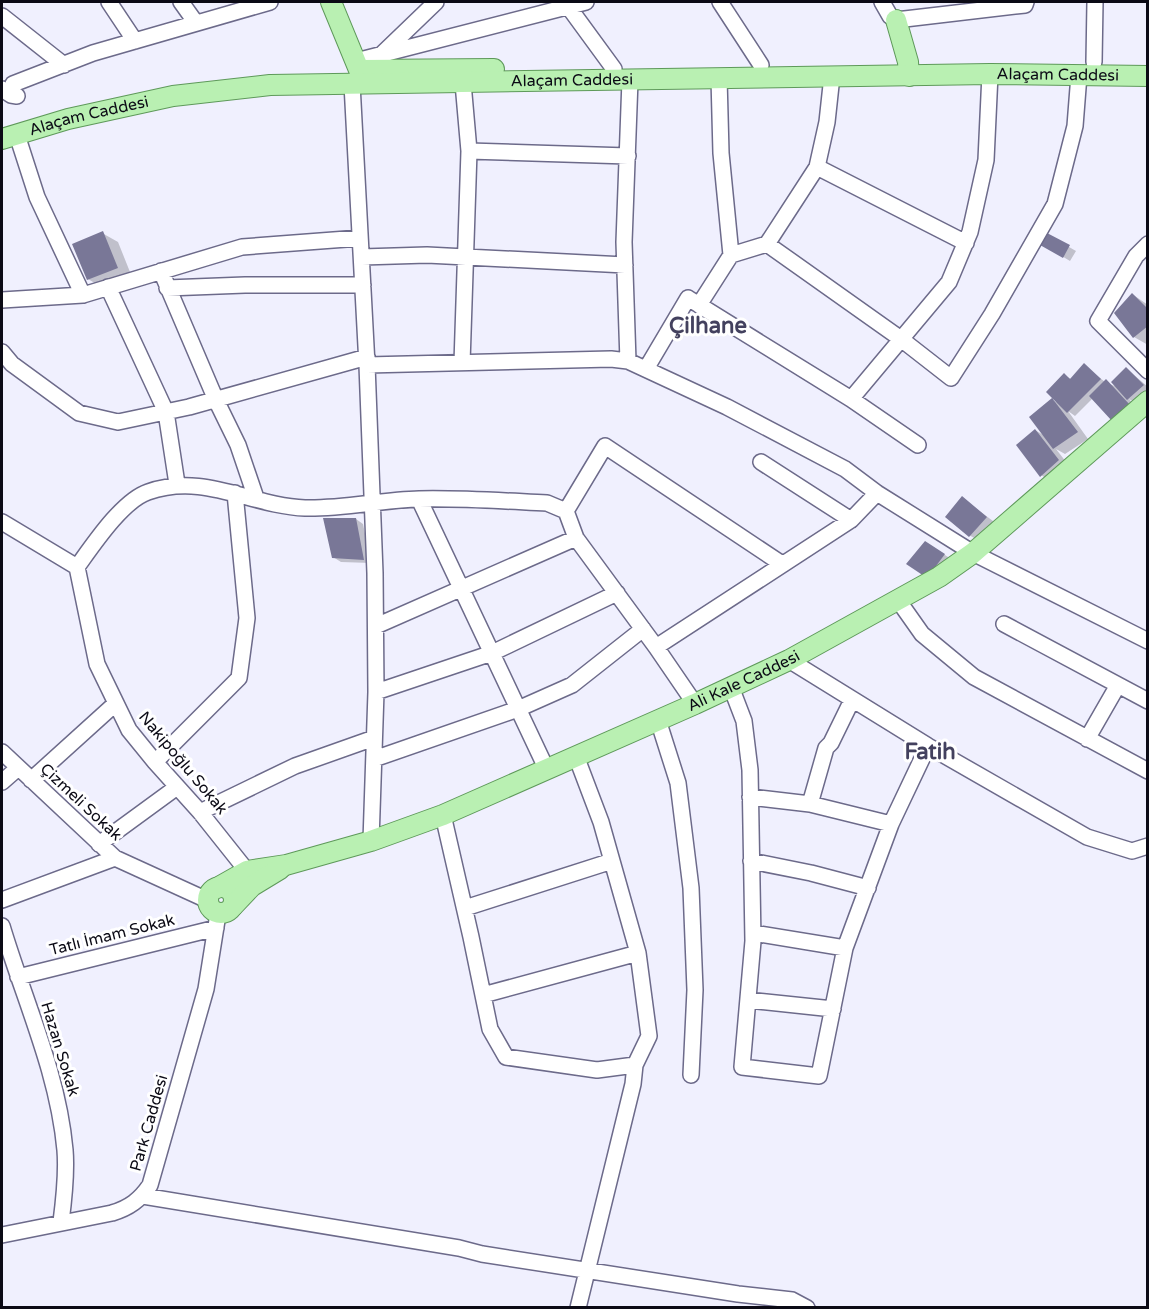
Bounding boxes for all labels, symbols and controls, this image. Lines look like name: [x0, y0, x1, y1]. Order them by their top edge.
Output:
street label: Alaçam Caddesi: [997, 64, 1119, 86]
street label: Alaçam Caddesi: [511, 69, 633, 91]
street label: Alaçam Caddesi: [27, 92, 150, 140]
district label: Çilhane: [669, 313, 747, 339]
street label: Ali Kale Caddesi: [684, 646, 804, 716]
street label: Nakipoğlu Sokak: [134, 707, 232, 819]
district label: Fatih: [904, 739, 956, 765]
street label: Çizmeli Sokak: [36, 759, 126, 845]
street label: Tatlı İmam Sokak: [47, 910, 177, 960]
street label: Hazan Sokak: [36, 999, 84, 1099]
street label: Park Caddesi: [126, 1072, 172, 1174]

